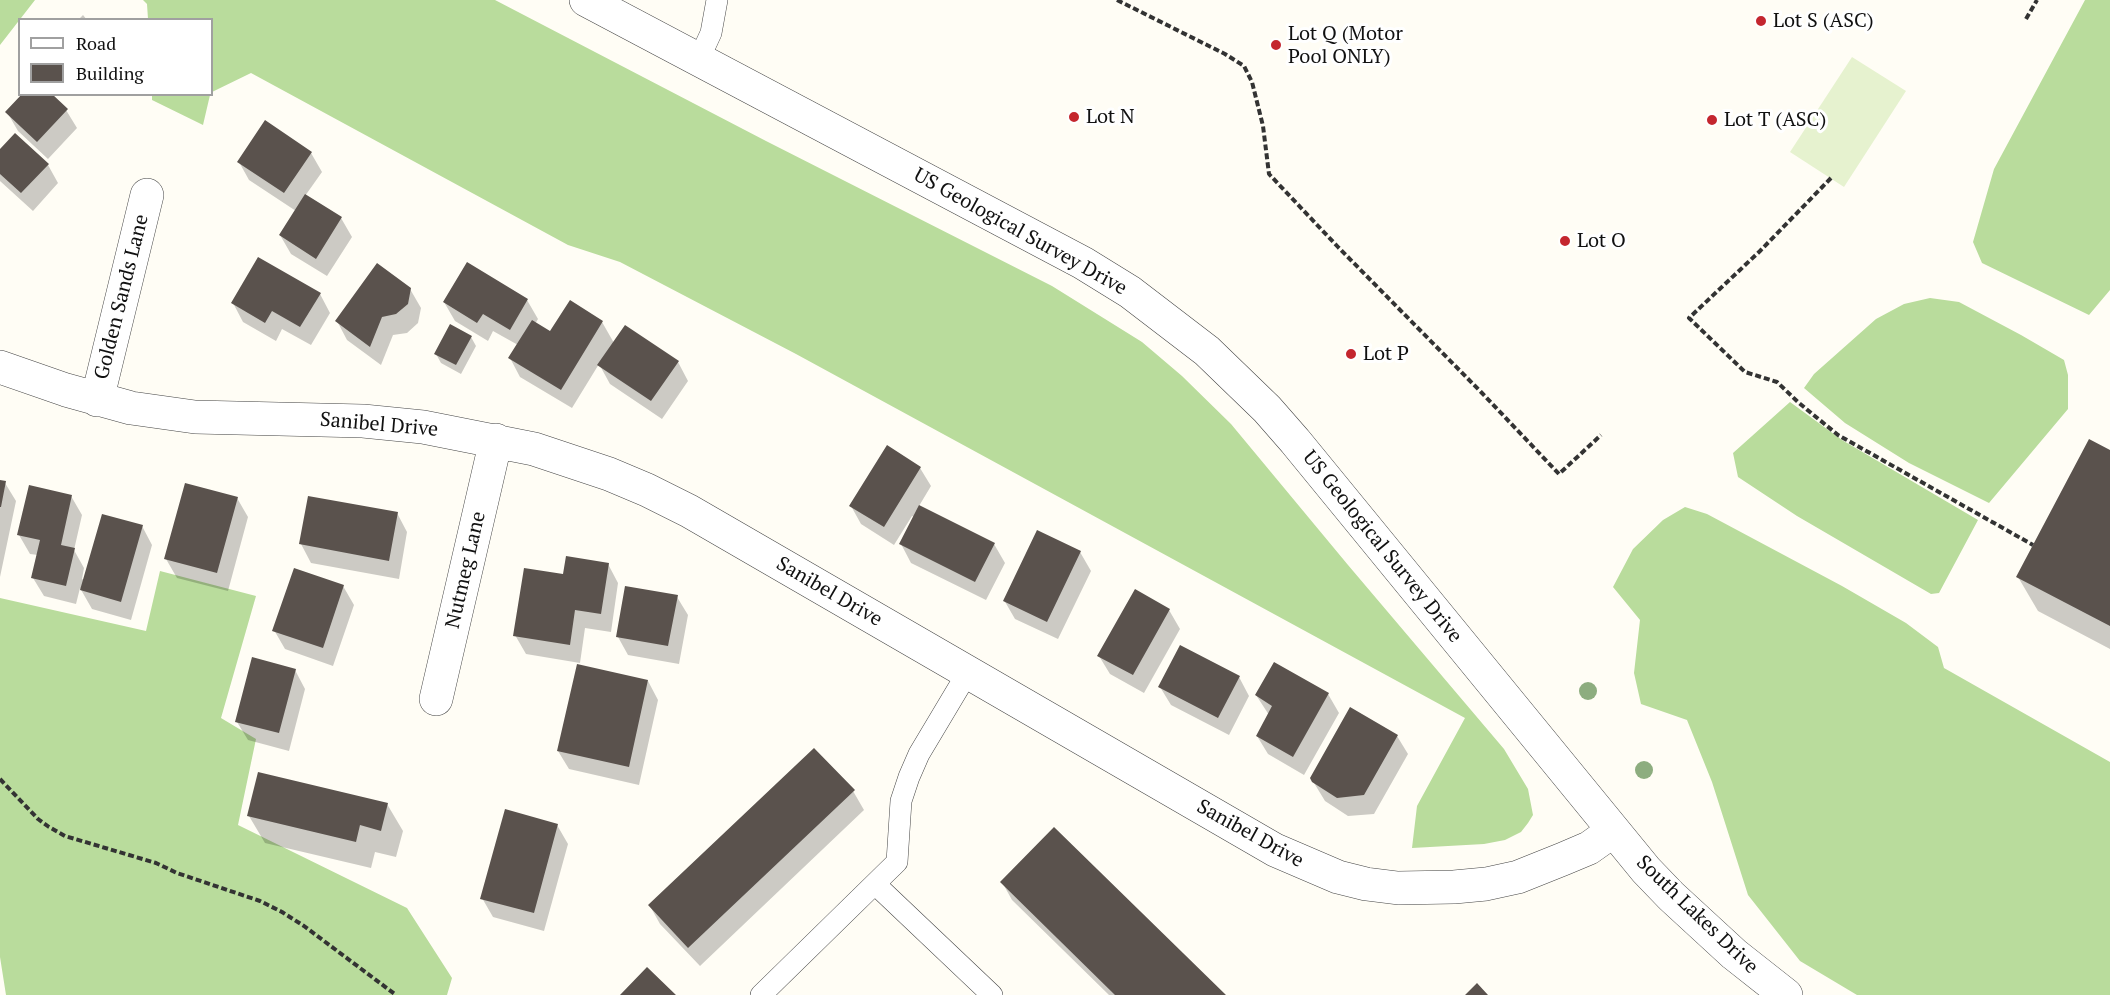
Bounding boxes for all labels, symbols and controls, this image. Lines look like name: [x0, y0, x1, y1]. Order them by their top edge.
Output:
place label: Lot S (ASC): [1773, 9, 1874, 33]
marker: Lot S (ASC): [1754, 14, 1768, 28]
legend: [18, 18, 213, 96]
place label: Lot Q (Motor Pool ONLY): [1288, 22, 1403, 69]
text: Road: [76, 31, 116, 55]
marker: Lot Q (Motor Pool ONLY): [1269, 38, 1283, 52]
text: Building: [76, 61, 144, 85]
place label: Lot N: [1086, 105, 1135, 129]
place label: Lot T (ASC): [1724, 108, 1826, 132]
marker: Lot N: [1067, 110, 1081, 124]
marker: Lot T (ASC): [1705, 113, 1719, 127]
street label: US Geological Survey Drive: [909, 163, 1131, 301]
street label: Golden Sands Lane: [90, 212, 154, 382]
place label: Lot O: [1577, 229, 1626, 253]
marker: Lot O: [1558, 234, 1572, 248]
place label: Lot P: [1363, 342, 1409, 366]
marker: Lot P: [1344, 347, 1358, 361]
street label: Sanibel Drive: [319, 408, 439, 442]
street label: US Geological Survey Drive: [1297, 446, 1467, 648]
street label: Nutmeg Lane: [441, 509, 491, 631]
street label: Sanibel Drive: [772, 552, 886, 632]
street label: Sanibel Drive: [1192, 795, 1308, 873]
street label: South Lakes Drive: [1631, 851, 1763, 979]

